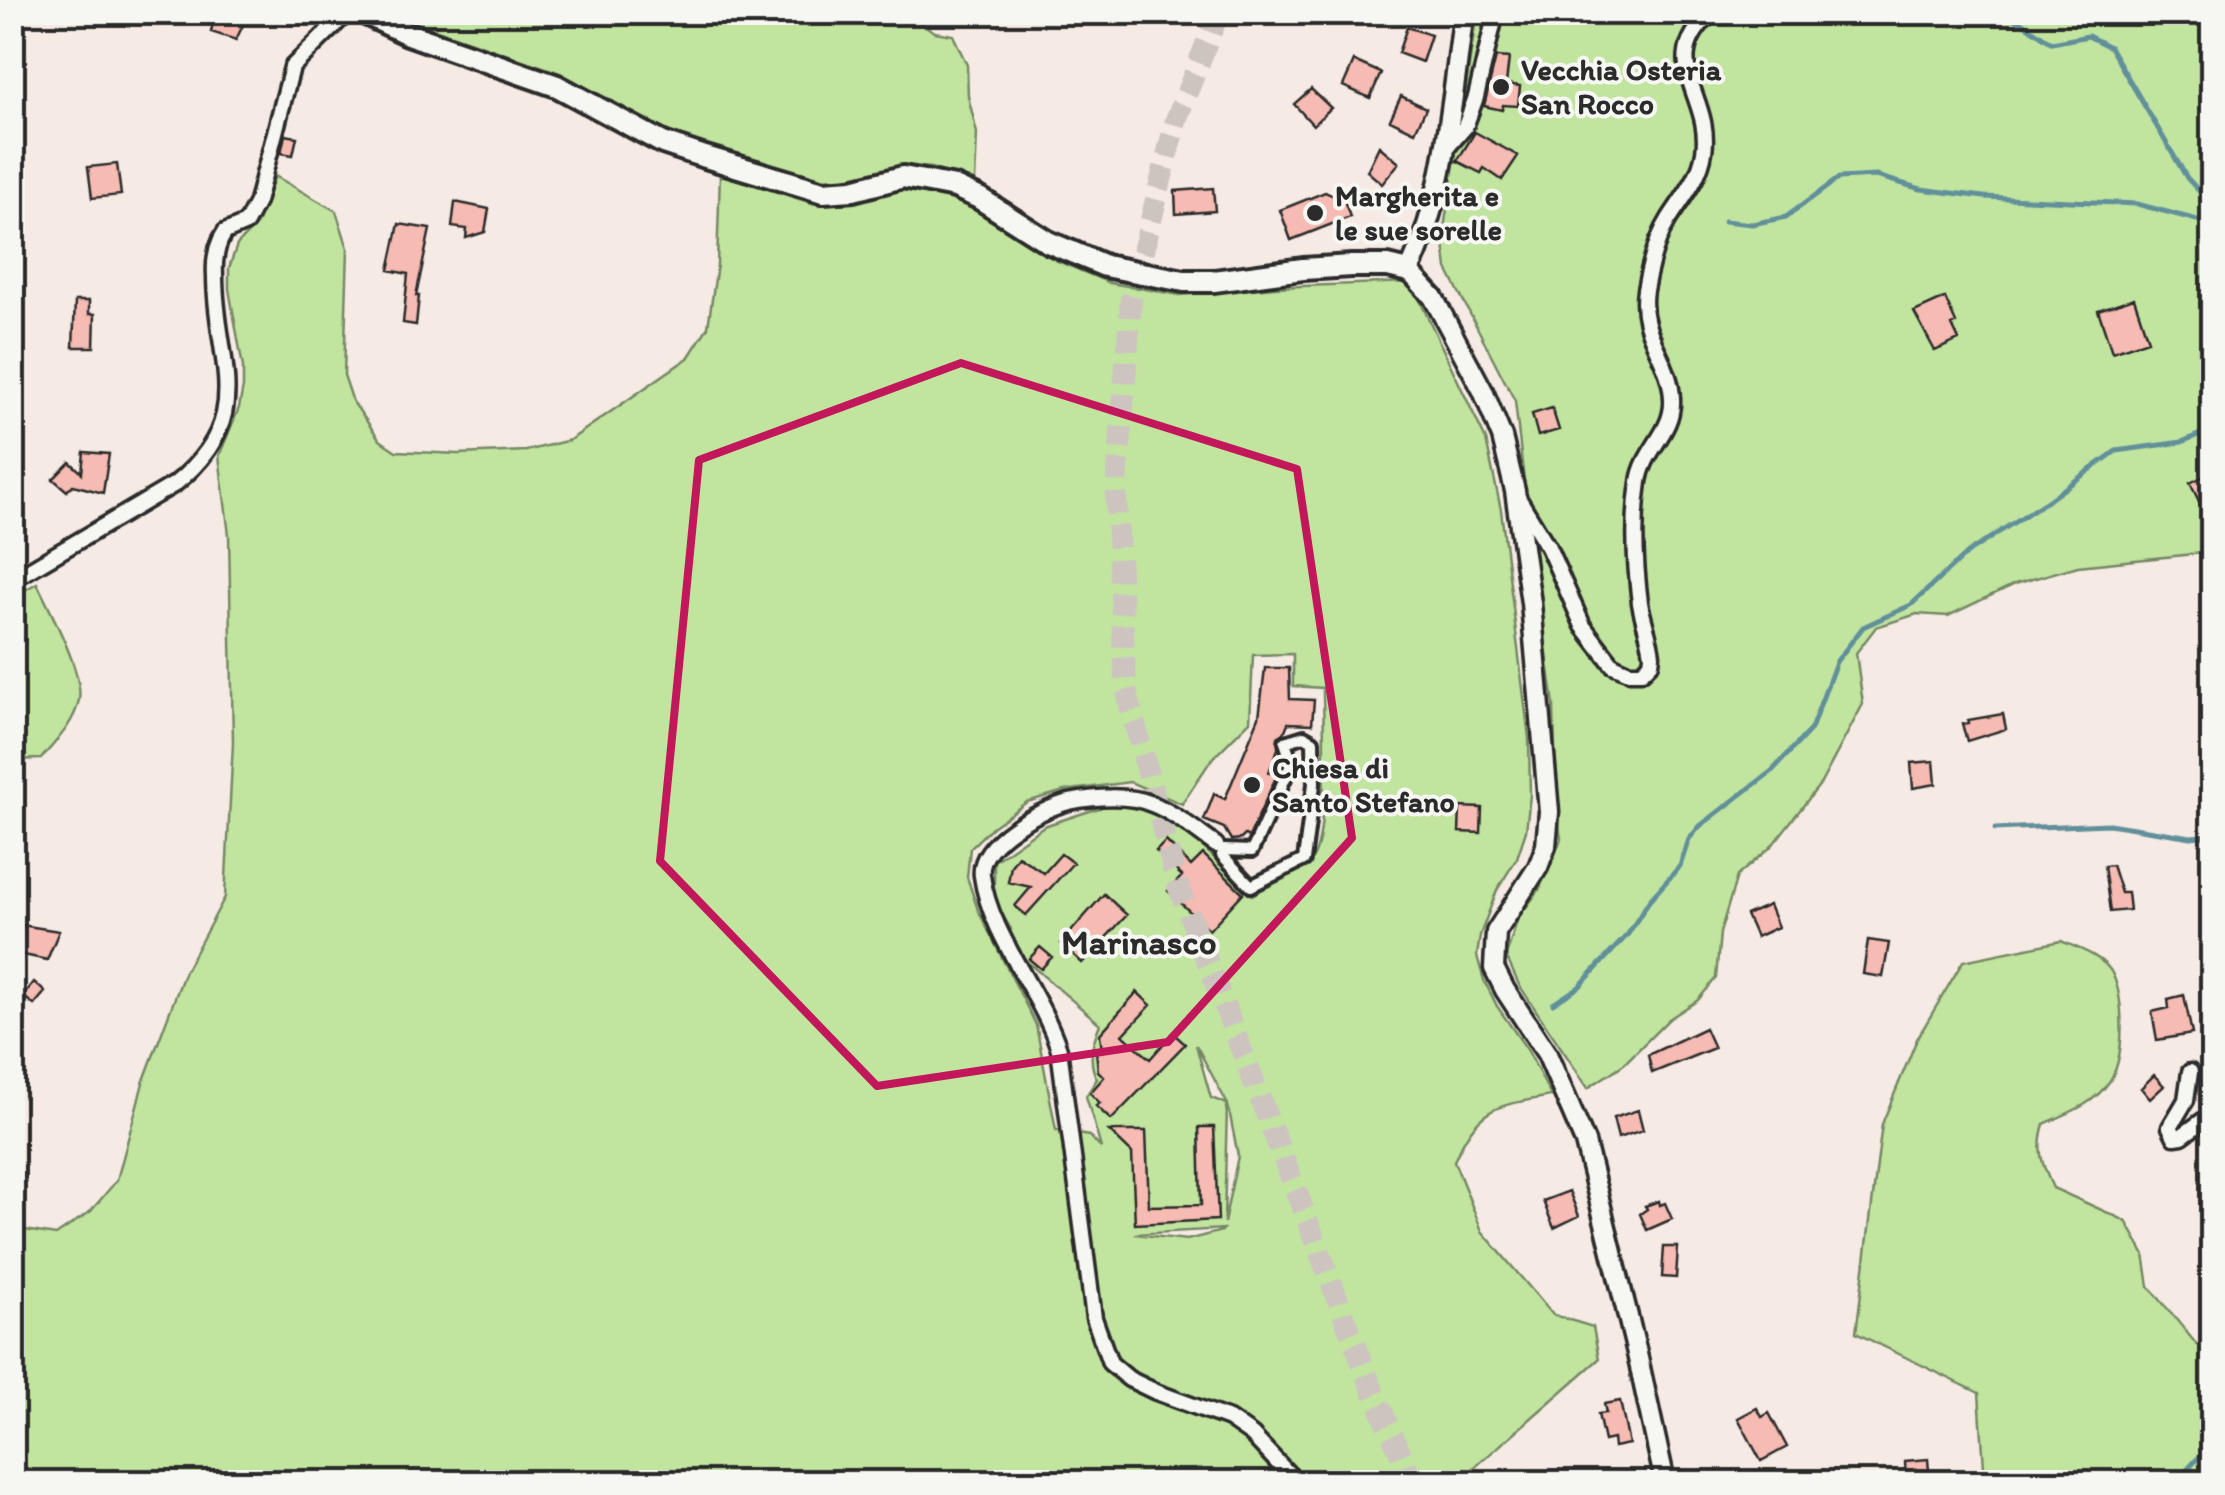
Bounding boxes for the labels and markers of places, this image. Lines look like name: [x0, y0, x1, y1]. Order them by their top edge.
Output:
place label: Vecchia Osteria San Rocco: [1521, 51, 1722, 122]
marker: Vecchia Osteria San Rocco: [1490, 76, 1512, 98]
place label: Margherita e le sue sorelle: [1335, 177, 1502, 248]
marker: Margherita e le sue sorelle: [1304, 202, 1326, 224]
place label: Chiesa di Santo Stefano: [1272, 749, 1455, 820]
marker: Chiesa di Santo Stefano: [1241, 774, 1263, 796]

